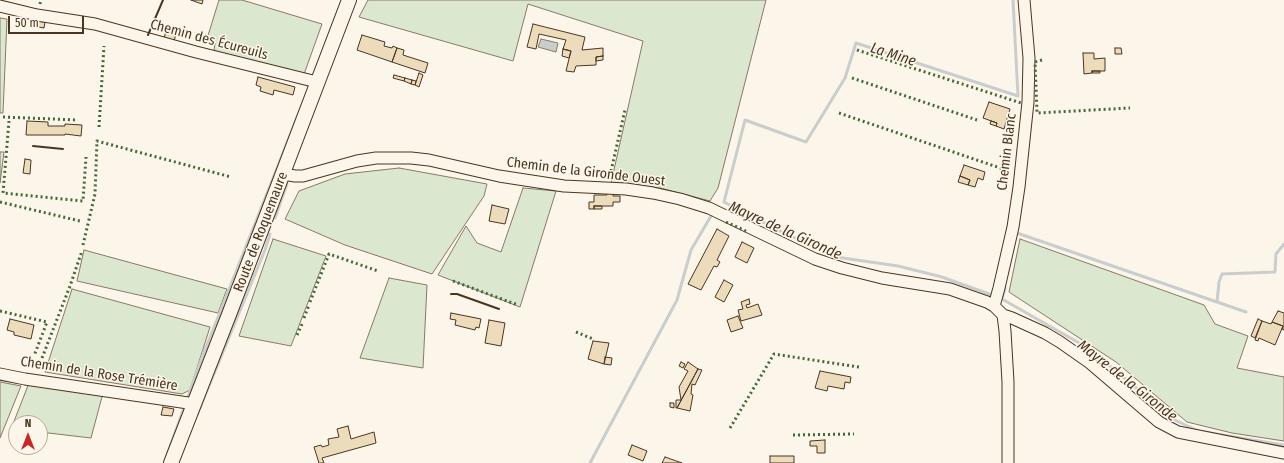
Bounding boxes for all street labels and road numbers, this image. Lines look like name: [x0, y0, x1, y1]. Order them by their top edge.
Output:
street label: Chemin des Écureuils: [148, 16, 270, 64]
street label: Chemin Blanc: [994, 112, 1020, 192]
street label: Chemin de la Gironde Ouest: [506, 154, 666, 190]
street label: Route de Roquemaure: [230, 170, 292, 294]
street label: Chemin de la Rose Trémière: [19, 353, 179, 395]

